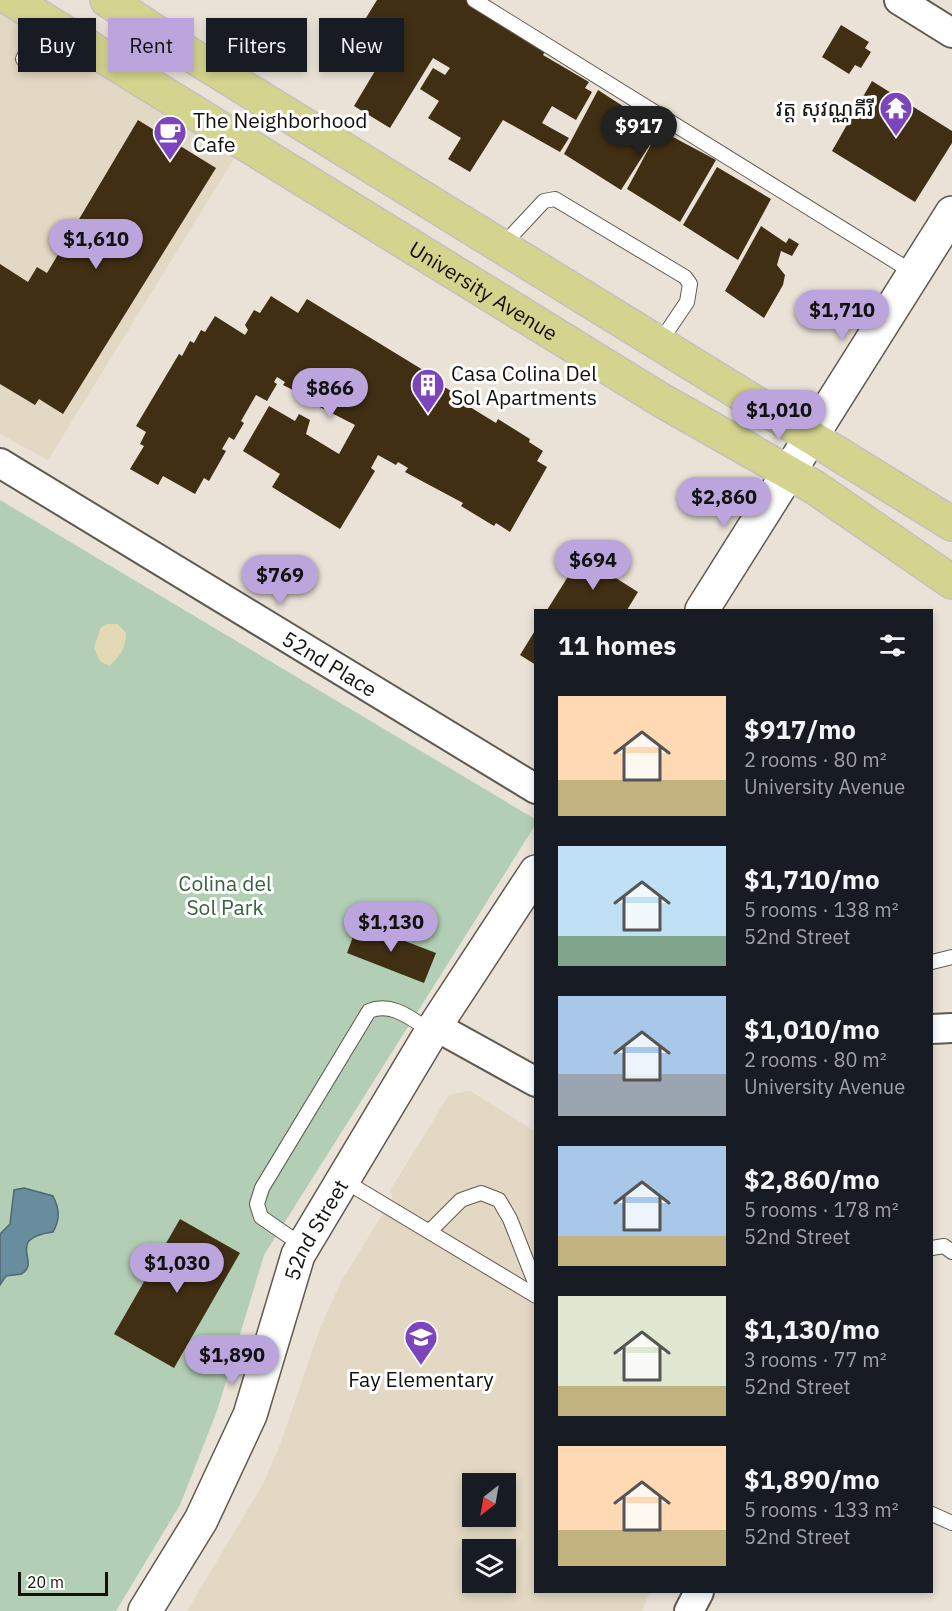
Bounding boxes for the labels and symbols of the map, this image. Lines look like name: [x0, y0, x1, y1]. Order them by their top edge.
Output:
temple icon: វត្ត សុវណ្ណគីរី: [878, 90, 914, 137]
place label: វត្ត សុវណ្ណគីរី: [776, 94, 875, 123]
place label: The Neighborhood Cafe: [193, 106, 367, 158]
pin: $917: [603, 106, 675, 157]
cafe icon: The Neighborhood Cafe: [152, 114, 188, 161]
pin: $1,610: [47, 219, 145, 270]
street label: University Avenue: [404, 234, 563, 347]
pin: $1,710: [793, 290, 891, 341]
place label: Casa Colina Del Sol Apartments: [451, 359, 597, 411]
building icon: Casa Colina Del Sol Apartments: [410, 367, 446, 414]
pin: $866: [294, 368, 366, 419]
pin: $1,010: [730, 390, 828, 441]
pin: $2,860: [675, 477, 773, 528]
pin: $694: [557, 540, 629, 591]
pin: $769: [244, 555, 316, 606]
street label: 52nd Place: [277, 624, 382, 703]
park label: Colina del Sol Park: [178, 869, 272, 921]
pin: $1,130: [342, 902, 440, 953]
street label: 52nd Street: [277, 1174, 354, 1284]
pin: $1,030: [128, 1243, 226, 1294]
school or university icon: Fay Elementary: [403, 1319, 439, 1366]
pin: $1,890: [183, 1335, 281, 1386]
place label: Fay Elementary: [348, 1365, 494, 1393]
north arrow: [462, 1473, 516, 1527]
scale bar: [18, 1569, 108, 1596]

